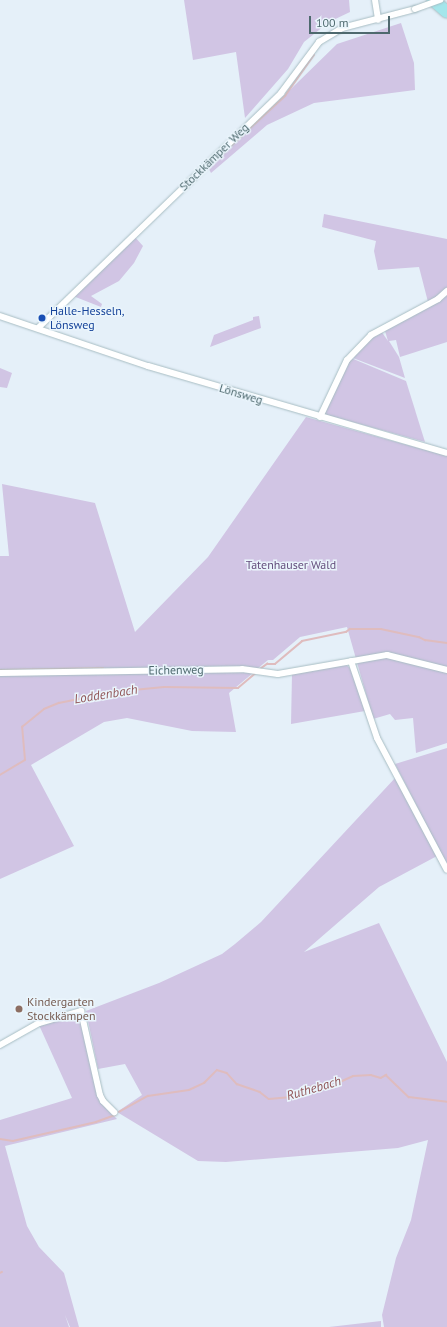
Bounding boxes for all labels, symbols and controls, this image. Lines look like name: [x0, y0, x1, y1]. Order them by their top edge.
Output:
scale bar: [311, 8, 392, 34]
text: 100 m: [316, 15, 349, 30]
street label: Stockkämper Weg: [176, 120, 252, 194]
place label: Halle-Hesseln, Lönsweg: [50, 304, 125, 332]
marker: Halle-Hesseln, Lönsweg: [37, 313, 47, 323]
street label: Lönsweg: [218, 381, 264, 407]
park label: Tatenhauser Wald: [246, 558, 336, 572]
street label: Eichenweg: [148, 662, 204, 678]
water label: Loddenbach: [73, 682, 139, 708]
place label: Kindergarten Stockkämpen: [27, 995, 95, 1023]
marker: Kindergarten Stockkämpen: [14, 1004, 24, 1014]
water label: Ruthebach: [285, 1074, 343, 1104]

